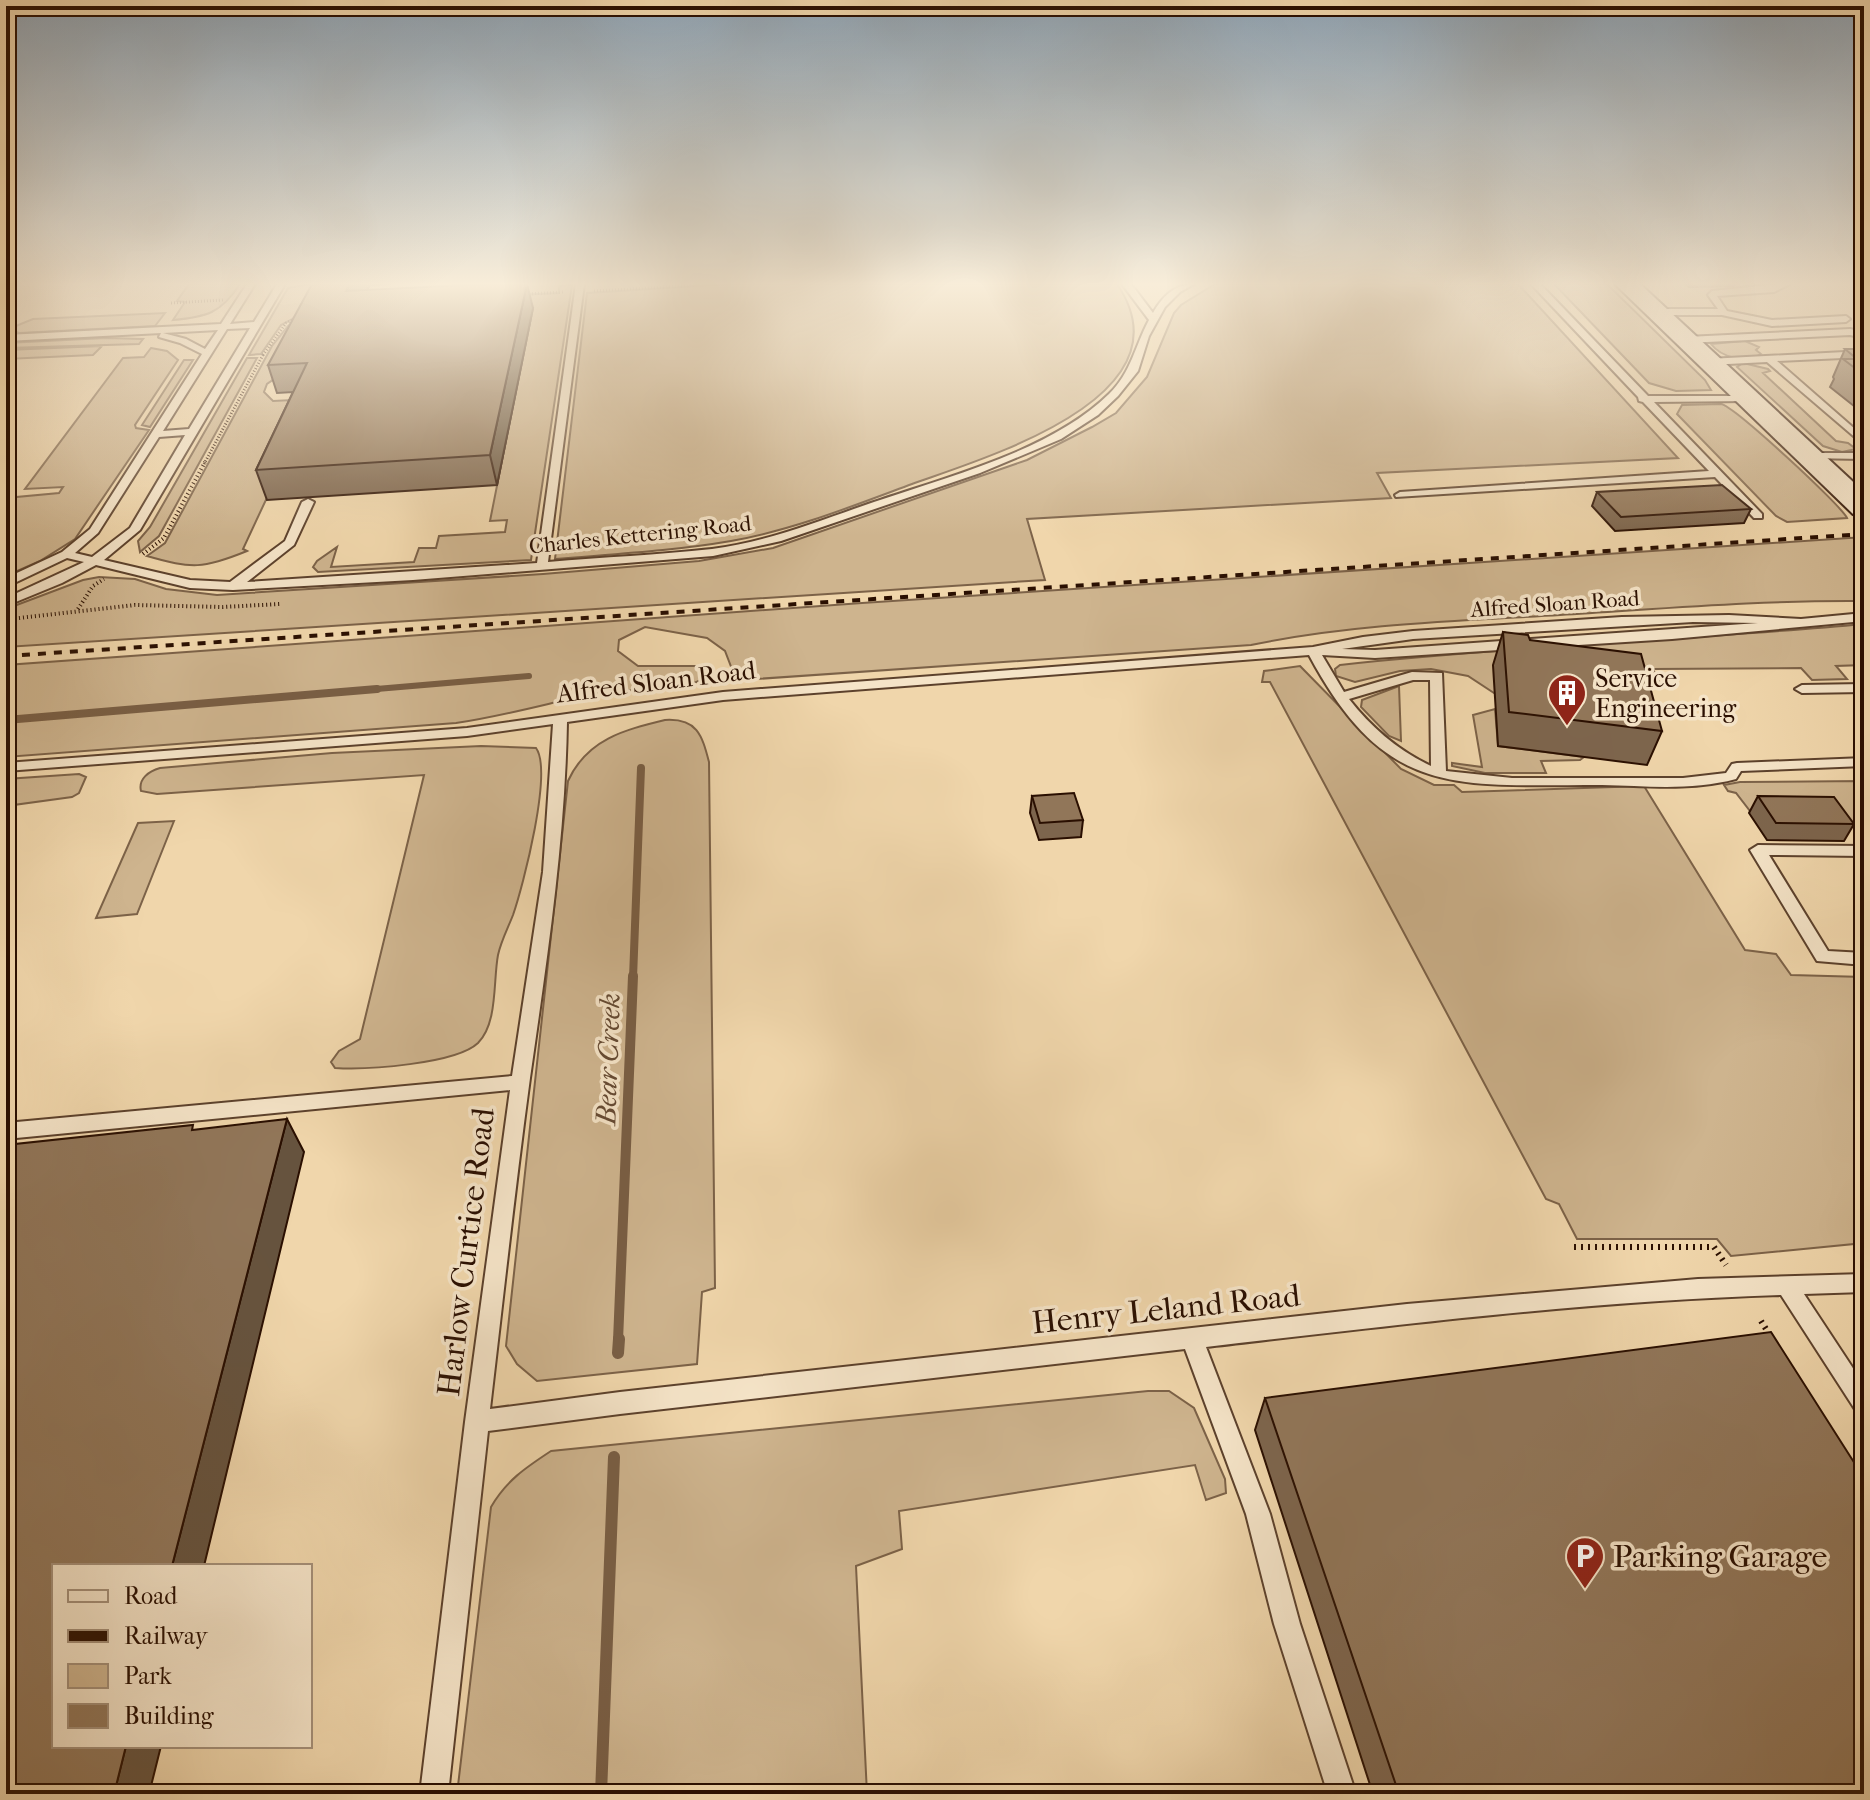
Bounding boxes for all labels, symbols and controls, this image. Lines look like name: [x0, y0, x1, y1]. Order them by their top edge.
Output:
street label: Charles Kettering Road: [528, 510, 753, 560]
street label: Alfred Sloan Road: [1469, 585, 1641, 623]
street label: Alfred Sloan Road: [554, 654, 758, 710]
place label: Service Engineering: [1595, 663, 1737, 724]
building icon: Service Engineering: [1546, 672, 1588, 727]
water label: Bear Creek: [589, 992, 627, 1128]
street label: Harlow Curtice Road: [430, 1105, 502, 1398]
street label: Henry Leland Road: [1030, 1276, 1303, 1341]
parking icon: Parking Garage: [1564, 1535, 1606, 1590]
place label: Parking Garage: [1613, 1538, 1828, 1575]
legend: [52, 1564, 312, 1748]
text: Road: [124, 1582, 178, 1610]
text: Railway: [124, 1622, 209, 1650]
text: Park: [124, 1662, 172, 1690]
text: Building: [124, 1702, 215, 1730]

